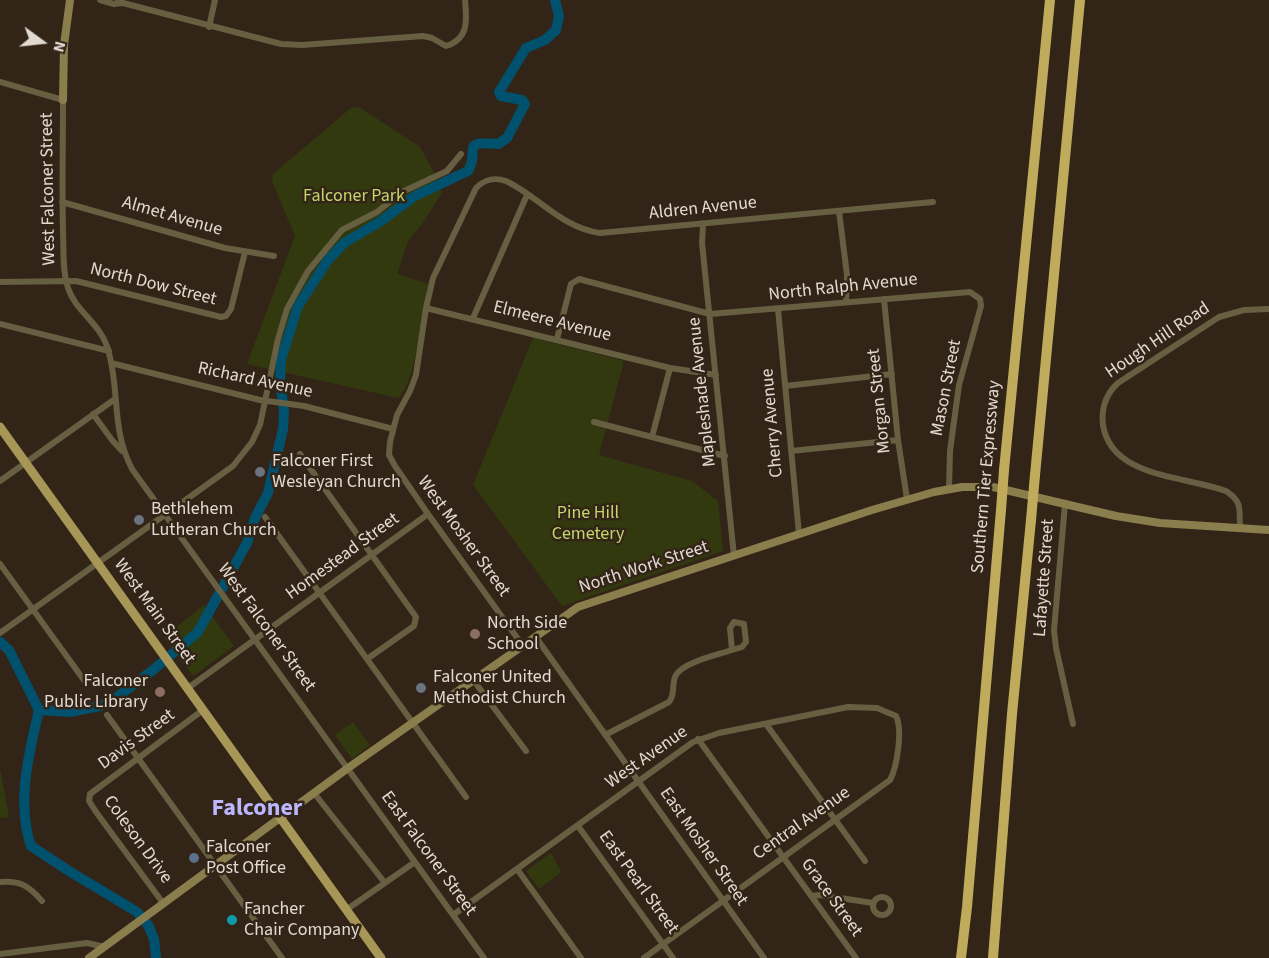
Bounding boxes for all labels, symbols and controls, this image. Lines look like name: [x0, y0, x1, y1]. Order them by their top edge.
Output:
north arrow: [12, 12, 72, 72]
text: N: [47, 39, 71, 55]
street label: West Falconer Street: [37, 112, 61, 266]
park label: Falconer Park: [303, 186, 405, 208]
street label: Almet Avenue: [119, 192, 225, 242]
street label: Aldren Avenue: [648, 193, 758, 225]
street label: North Dow Street: [88, 259, 218, 311]
street label: North Ralph Avenue: [767, 269, 919, 307]
street label: Elmeere Avenue: [491, 297, 613, 347]
street label: Hough Hill Road: [1102, 298, 1214, 384]
street label: Mapleshade Avenue: [684, 316, 722, 468]
street label: Mason Street: [927, 338, 967, 438]
street label: Morgan Street: [864, 348, 896, 454]
street label: Richard Avenue: [196, 358, 314, 404]
street label: Cherry Avenue: [757, 368, 789, 478]
street label: Southern Tier Expressway: [968, 380, 1006, 574]
place label: Falconer First Wesleyan Church: [272, 451, 401, 494]
marker: Falconer First Wesleyan Church: [253, 465, 267, 479]
street label: West Mosher Street: [412, 472, 514, 602]
place label: Bethlehem Lutheran Church: [151, 499, 276, 542]
park label: Pine Hill Cemetery: [552, 503, 624, 546]
street label: Homestead Street: [282, 509, 404, 605]
marker: Bethlehem Lutheran Church: [132, 513, 146, 527]
street label: Lafayette Street: [1030, 518, 1060, 638]
street label: North Work Street: [577, 537, 711, 599]
street label: West Main Street: [109, 555, 199, 669]
street label: West Falconer Street: [212, 560, 320, 696]
place label: North Side School: [487, 613, 567, 656]
marker: North Side School: [468, 627, 482, 641]
place label: Falconer United Methodist Church: [433, 667, 566, 710]
place label: Falconer Public Library: [44, 671, 148, 714]
marker: Falconer United Methodist Church: [414, 681, 428, 695]
marker: Falconer Public Library: [153, 685, 167, 699]
street label: Davis Street: [95, 705, 179, 775]
street label: West Avenue: [602, 722, 692, 794]
street label: Central Avenue: [749, 783, 855, 865]
street label: East Mosher Street: [654, 784, 752, 910]
street label: East Falconer Street: [376, 788, 480, 920]
street label: Coleson Drive: [98, 792, 176, 888]
district label: Falconer: [212, 796, 302, 824]
street label: East Pearl Street: [593, 827, 683, 939]
place label: Falconer Post Office: [206, 837, 286, 880]
marker: Falconer Post Office: [187, 851, 201, 865]
street label: Grace Street: [795, 855, 867, 941]
place label: Fancher Chair Company: [244, 899, 359, 942]
marker: Fancher Chair Company: [225, 913, 239, 927]

